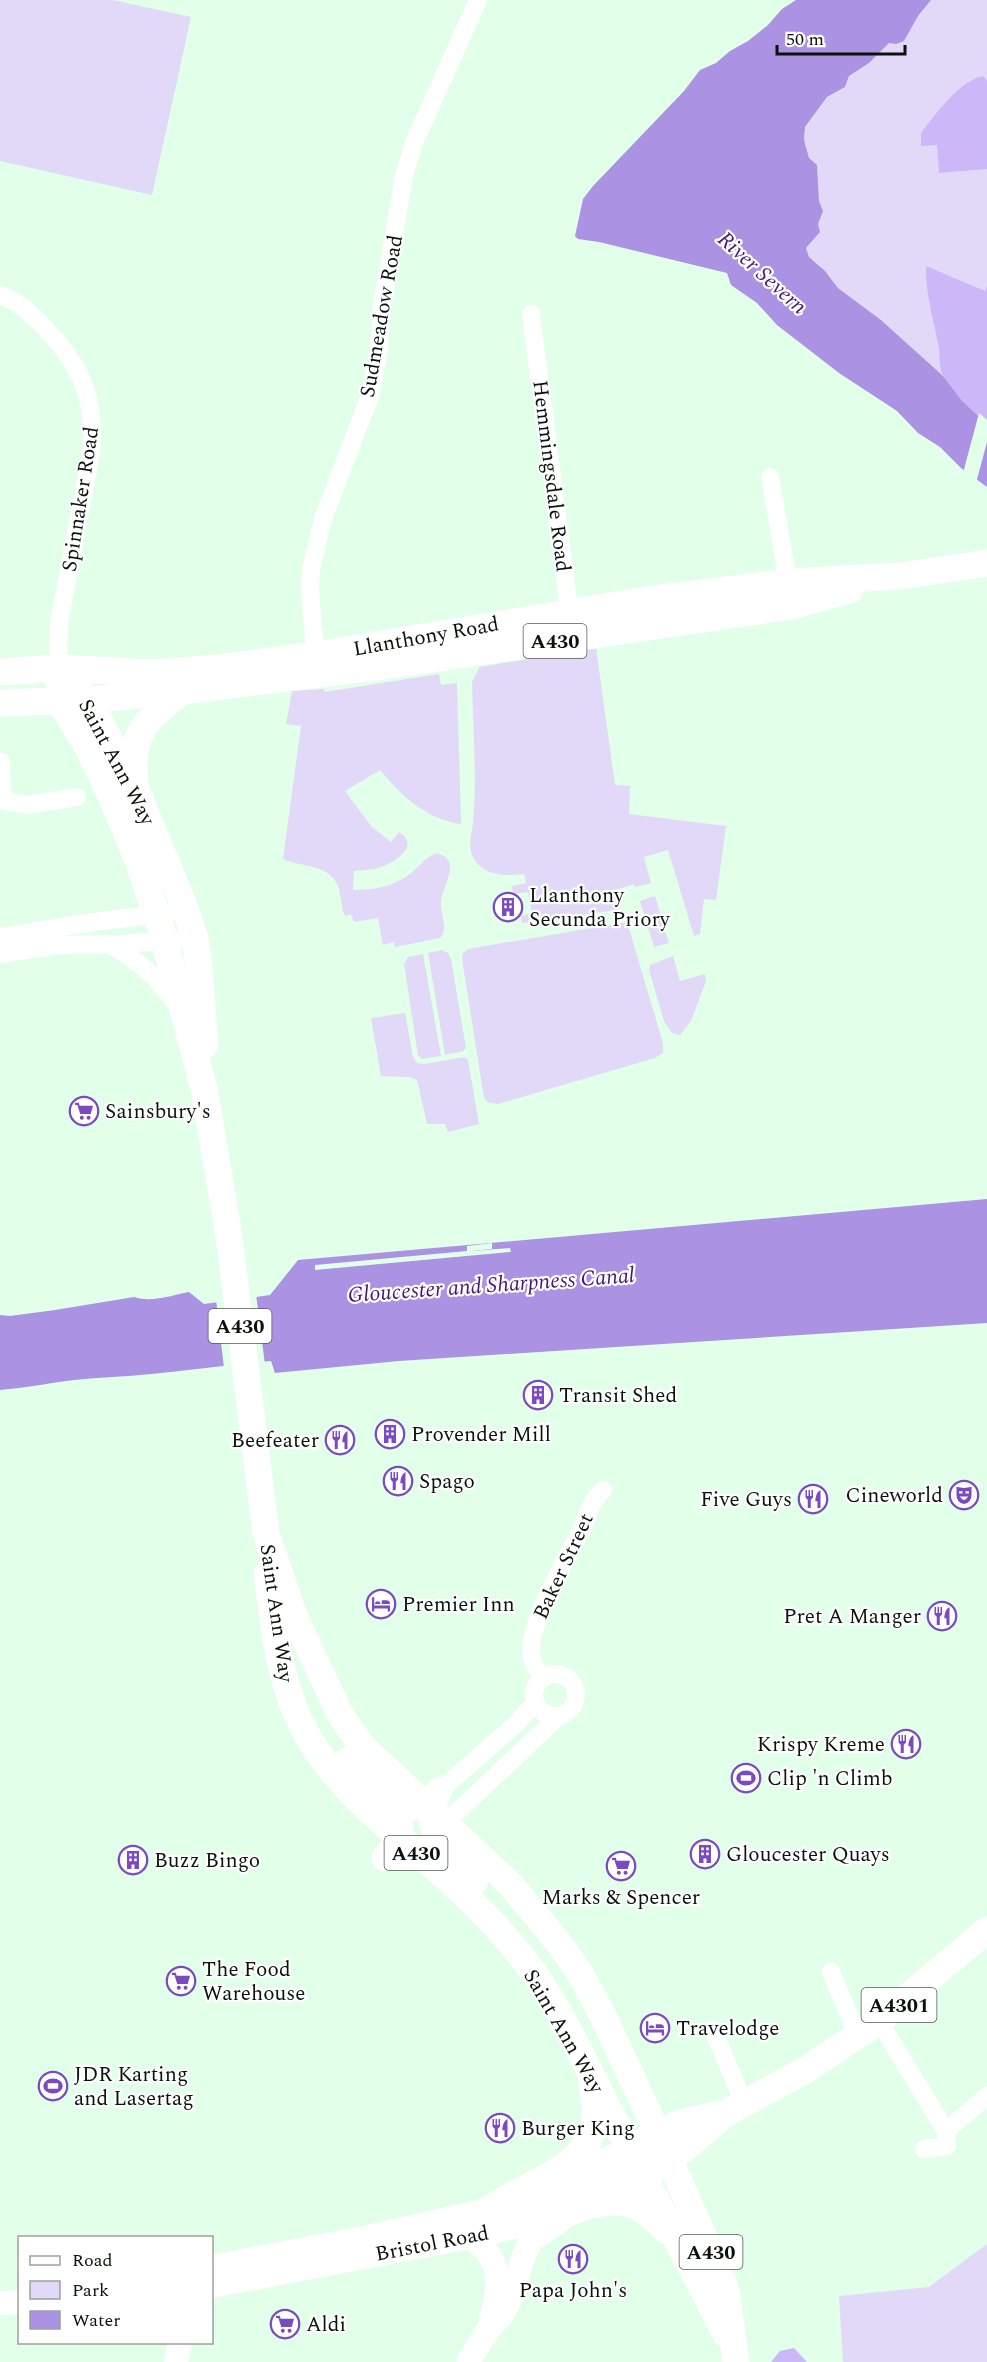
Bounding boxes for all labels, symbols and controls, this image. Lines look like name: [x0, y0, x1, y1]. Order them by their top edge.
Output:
scale bar: [777, 18, 904, 56]
text: 50 m: [786, 26, 824, 53]
water label: River Severn: [710, 224, 815, 323]
street label: Sudmeadow Road: [352, 232, 412, 400]
street label: Hemmingsdale Road: [523, 378, 579, 574]
street label: Spinnaker Road: [54, 424, 108, 574]
street label: Llanthony Road: [351, 608, 502, 666]
road number: A430: [524, 624, 586, 658]
street label: Saint Ann Way: [69, 694, 163, 832]
place label: Llanthony Secunda Priory: [529, 880, 671, 936]
building icon: Llanthony Secunda Priory: [492, 891, 524, 923]
supermarket icon: Sainsbury's: [68, 1095, 100, 1127]
place label: Sainsbury's: [105, 1096, 211, 1128]
water label: Gloucester and Sharpness Canal: [347, 1259, 636, 1312]
road number: A430: [208, 1309, 272, 1343]
building icon: Transit Shed: [522, 1379, 554, 1411]
place label: Transit Shed: [559, 1380, 677, 1412]
building icon: Provender Mill: [374, 1418, 406, 1450]
place label: Provender Mill: [411, 1419, 551, 1451]
restaurant icon: Beefeater: [324, 1424, 356, 1456]
place label: Beefeater: [231, 1425, 319, 1457]
restaurant icon: Spago: [382, 1465, 414, 1497]
place label: Spago: [419, 1466, 475, 1498]
theatre icon: Cineworld: [948, 1479, 980, 1511]
place label: Cineworld: [845, 1480, 943, 1512]
restaurant icon: Five Guys: [797, 1483, 829, 1515]
place label: Five Guys: [700, 1484, 792, 1516]
street label: Baker Street: [525, 1508, 603, 1625]
street label: Saint Ann Way: [250, 1542, 302, 1685]
hotel icon: Premier Inn: [365, 1588, 397, 1620]
place label: Premier Inn: [402, 1589, 515, 1621]
restaurant icon: Pret A Manger: [926, 1600, 958, 1632]
place label: Pret A Manger: [783, 1601, 921, 1633]
restaurant icon: Krispy Kreme: [890, 1728, 922, 1760]
place label: Krispy Kreme: [757, 1729, 885, 1761]
sports icon: Clip 'n Climb: [730, 1762, 762, 1794]
place label: Clip 'n Climb: [767, 1763, 892, 1795]
road number: A430: [384, 1836, 448, 1870]
building icon: Gloucester Quays: [689, 1838, 721, 1870]
place label: Gloucester Quays: [726, 1839, 890, 1871]
building icon: Buzz Bingo: [117, 1844, 149, 1876]
place label: Buzz Bingo: [154, 1845, 260, 1877]
supermarket icon: Marks & Spencer: [605, 1850, 637, 1882]
place label: Marks & Spencer: [542, 1882, 700, 1914]
place label: The Food Warehouse: [202, 1954, 306, 2010]
street label: Saint Ann Way: [514, 1963, 612, 2101]
supermarket icon: The Food Warehouse: [165, 1965, 197, 1997]
road number: A4301: [862, 1988, 936, 2022]
hotel icon: Travelodge: [639, 2012, 671, 2044]
place label: Travelodge: [676, 2013, 779, 2045]
place label: JDR Karting and Lasertag: [74, 2059, 194, 2115]
sports icon: JDR Karting and Lasertag: [37, 2070, 69, 2102]
restaurant icon: Burger King: [484, 2112, 516, 2144]
place label: Burger King: [521, 2113, 635, 2145]
street label: Bristol Road: [373, 2217, 492, 2271]
road number: A430: [680, 2235, 742, 2269]
legend: [18, 2236, 213, 2344]
restaurant icon: Papa John's: [557, 2243, 589, 2275]
text: Road: [72, 2247, 113, 2274]
place label: Papa John's: [519, 2275, 627, 2307]
text: Park: [72, 2277, 109, 2304]
text: Water: [72, 2307, 120, 2334]
supermarket icon: Aldi: [269, 2308, 301, 2340]
place label: Aldi: [306, 2309, 346, 2341]

